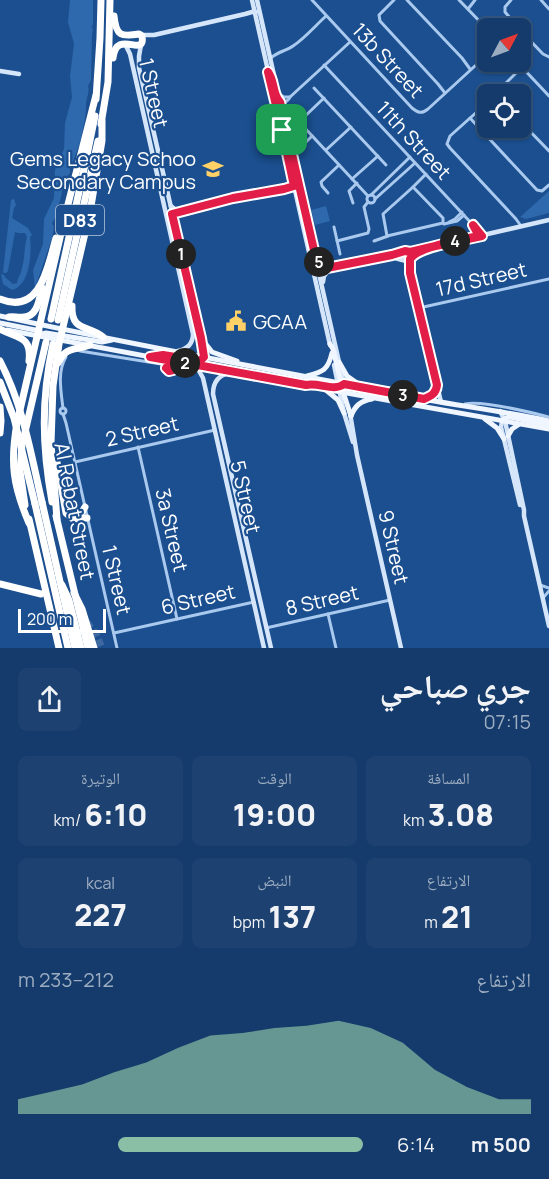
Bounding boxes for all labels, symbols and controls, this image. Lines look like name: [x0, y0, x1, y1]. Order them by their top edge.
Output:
street label: 13b Street: [346, 17, 430, 103]
north arrow: [477, 18, 531, 72]
map controls: [477, 18, 531, 138]
street label: 1 Street: [133, 56, 175, 130]
button: locate: [477, 84, 531, 138]
street label: 11th Street: [371, 95, 457, 185]
pin: [256, 104, 307, 155]
icon: arrive: [265, 113, 298, 146]
place label: Gems Legacy Schoo Secondary Campus: [10, 145, 196, 195]
school or university icon: Gems Legacy Schoo Secondary Campus: [201, 157, 225, 181]
road number: D83: [56, 205, 104, 235]
pin: 4: [440, 226, 470, 256]
text: 4: [450, 230, 460, 252]
pin: 1: [166, 239, 196, 269]
text: 1: [177, 243, 185, 265]
pin: 5: [304, 247, 334, 277]
text: 5: [314, 251, 324, 273]
street label: 17d Street: [433, 255, 529, 303]
place label: GCAA: [253, 308, 307, 335]
public building icon: GCAA: [224, 309, 248, 333]
pin: 2: [170, 348, 200, 378]
text: 2: [180, 352, 190, 374]
pin: 3: [388, 380, 418, 410]
text: 3: [398, 384, 408, 406]
street label: 2 Street: [103, 410, 181, 452]
street label: Al Rebat Street: [48, 440, 102, 582]
street label: 5 Street: [224, 458, 268, 536]
street label: 3a Street: [149, 486, 195, 574]
street label: 9 Street: [372, 507, 416, 587]
street label: 1 Street: [96, 543, 138, 617]
street label: 6 Street: [158, 577, 238, 621]
street label: 8 Street: [283, 578, 361, 622]
scale bar: [18, 606, 106, 634]
text: 200 m: [27, 608, 72, 630]
text: جري صباحي: [379, 663, 531, 708]
button: share: [18, 668, 81, 731]
text: 07:15: [483, 708, 531, 735]
text: الوتيرة: [81, 767, 120, 789]
text: الوقت: [257, 767, 292, 789]
text: المسافة: [427, 767, 470, 789]
text: 6:10: [84, 794, 148, 835]
text: 19:00: [233, 794, 316, 835]
text: 3.08: [428, 794, 494, 835]
text: /km: [53, 809, 84, 831]
text: km: [403, 809, 428, 831]
text: النبض: [257, 869, 292, 891]
text: الارتفاع: [427, 869, 470, 891]
text: kcal: [86, 872, 115, 894]
text: 227: [74, 894, 127, 935]
text: 137: [269, 896, 316, 937]
text: 21: [441, 896, 473, 937]
text: bpm: [233, 911, 269, 933]
text: m: [424, 911, 441, 933]
text: 212–233 m: [18, 966, 114, 993]
text: الارتفاع: [476, 966, 531, 993]
text: 6:14: [397, 1131, 435, 1158]
text: 500 m: [471, 1131, 531, 1158]

